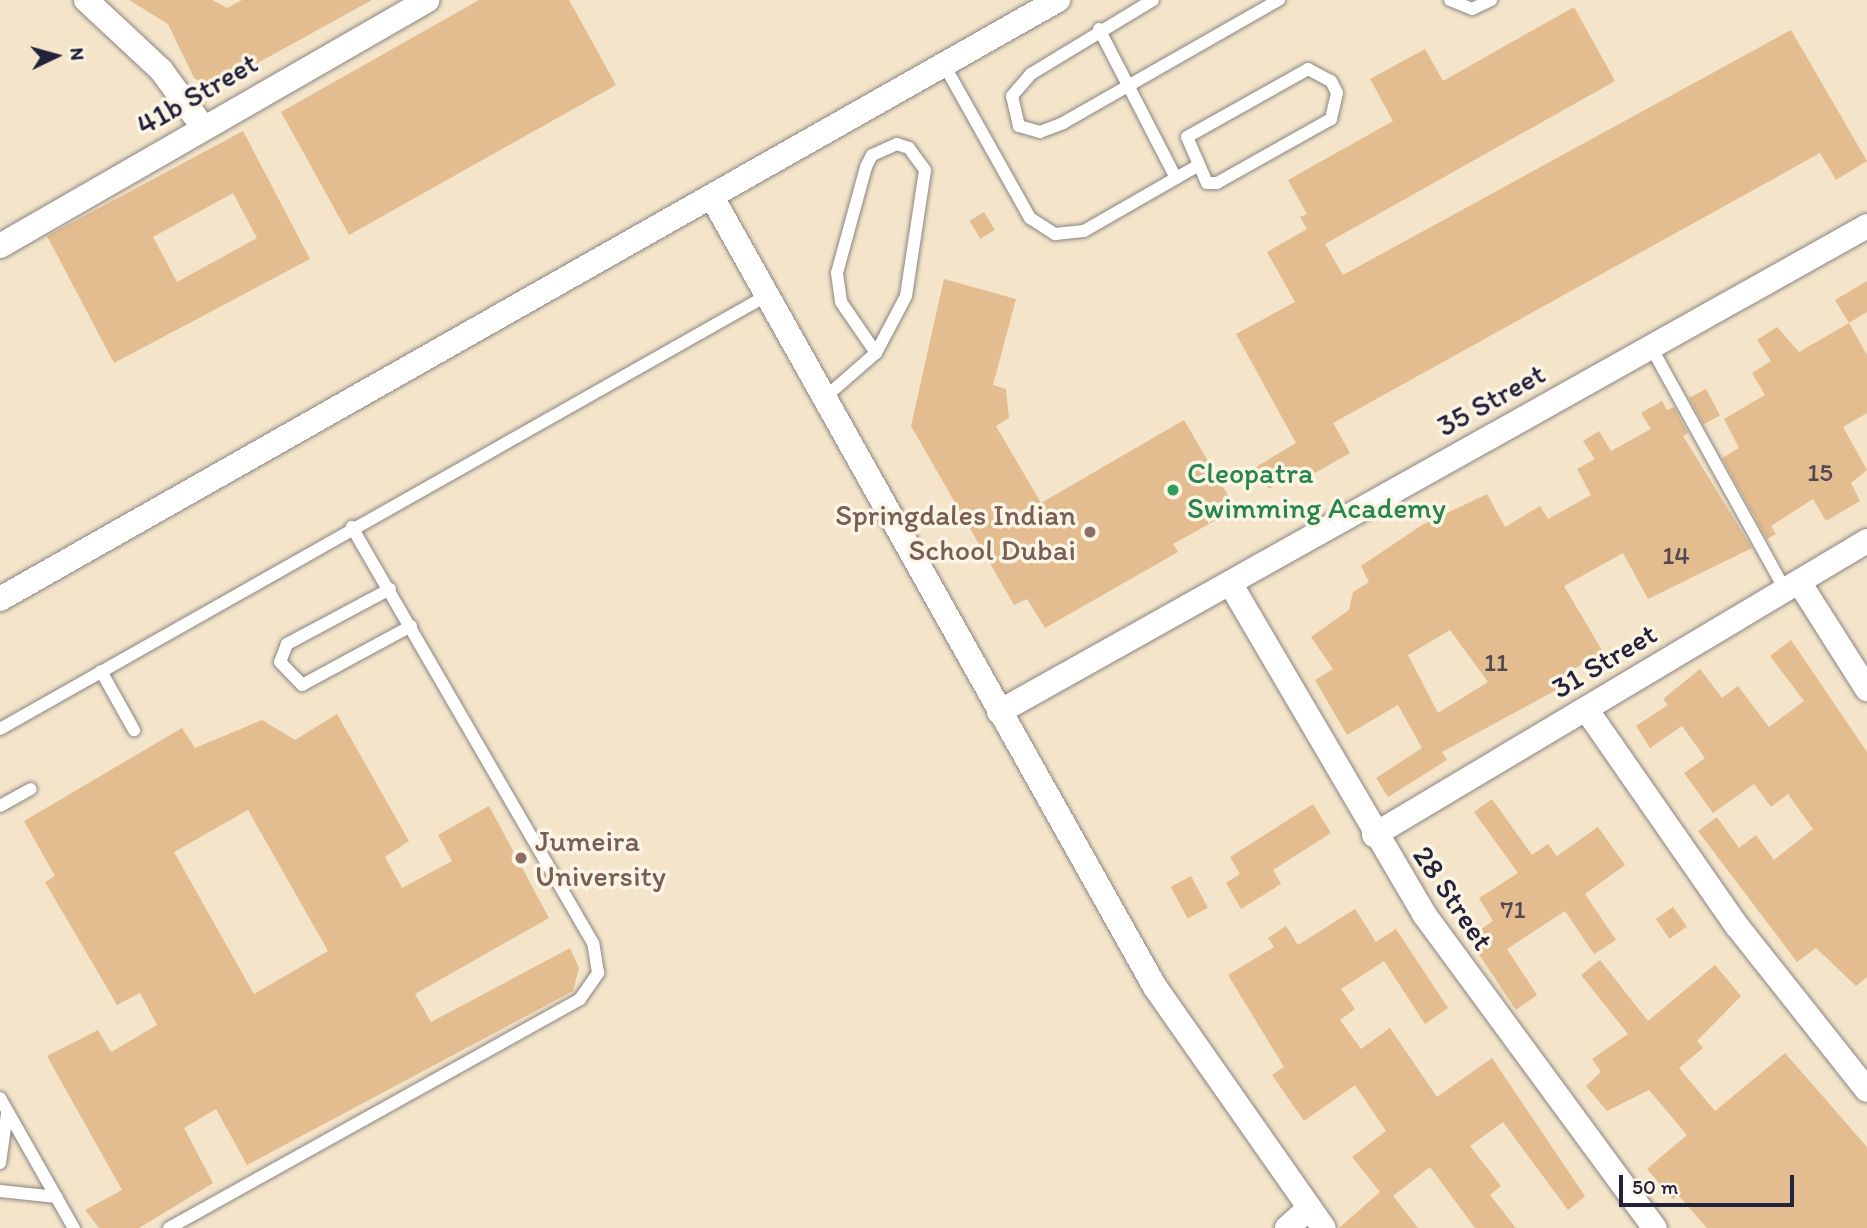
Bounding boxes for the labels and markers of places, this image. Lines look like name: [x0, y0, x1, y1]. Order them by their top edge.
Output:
place label: Cleopatra Swimming Academy: [1187, 455, 1447, 526]
marker: Cleopatra Swimming Academy: [1165, 482, 1181, 498]
place label: Springdales Indian School Dubai: [834, 497, 1076, 568]
marker: Springdales Indian School Dubai: [1082, 524, 1098, 540]
place label: Jumeira University: [535, 823, 666, 894]
marker: Jumeira University: [513, 850, 529, 866]

